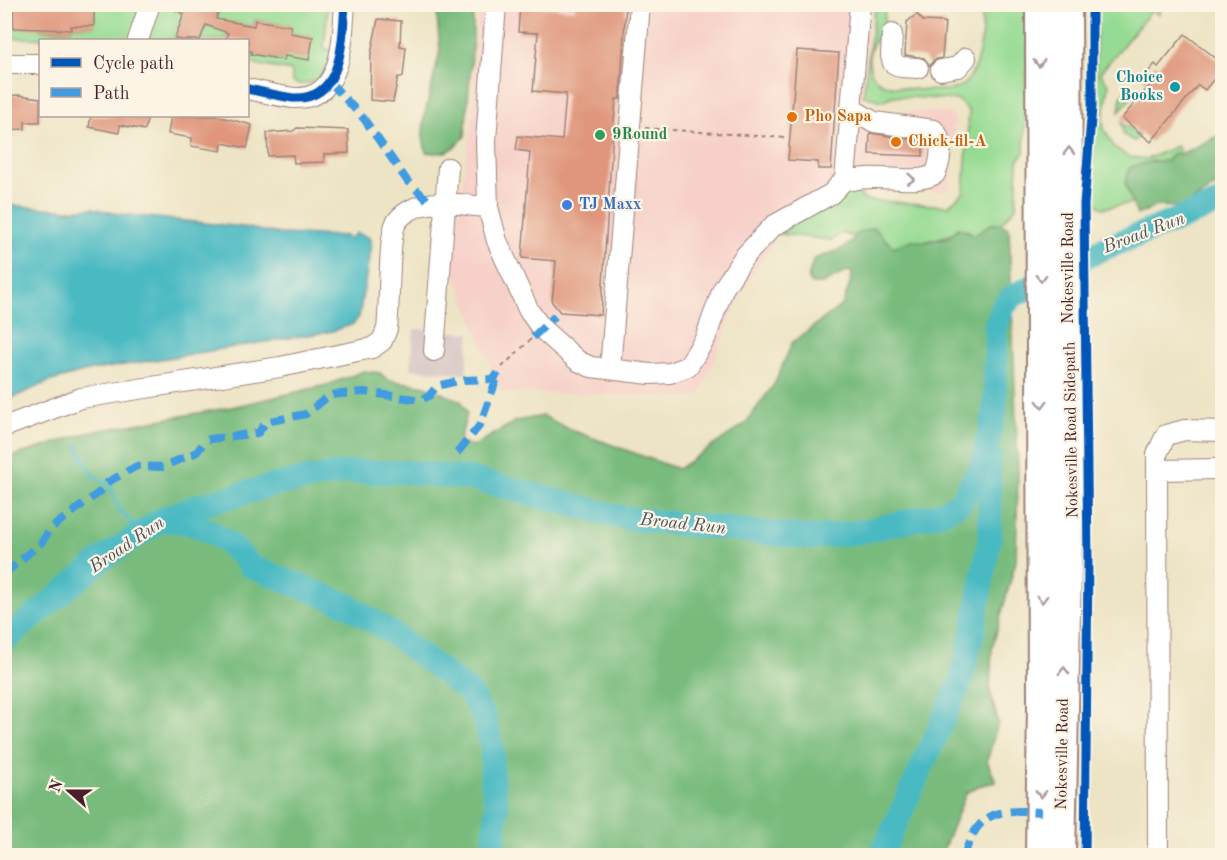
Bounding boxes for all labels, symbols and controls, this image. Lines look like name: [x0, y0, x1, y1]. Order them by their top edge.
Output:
legend: [39, 39, 249, 117]
text: Cycle path: [93, 55, 174, 73]
one-way arrow: [1033, 58, 1045, 67]
place label: Choice Books: [1116, 70, 1163, 104]
marker: Choice Books: [1168, 80, 1182, 94]
text: Path: [93, 85, 130, 103]
place label: Pho Sapa: [804, 109, 872, 125]
marker: Pho Sapa: [785, 110, 799, 124]
place label: 9Round: [612, 127, 668, 143]
marker: 9Round: [593, 128, 607, 142]
place label: Chick-fil-A: [908, 134, 987, 150]
marker: Chick-fil-A: [889, 135, 903, 149]
one-way arrow: [1063, 146, 1075, 155]
one-way arrow: [907, 172, 916, 185]
place label: TJ Maxx: [579, 197, 641, 213]
marker: TJ Maxx: [560, 198, 574, 212]
water label: Broad Run: [1100, 209, 1187, 257]
street label: Nokesville Road: [1061, 212, 1077, 324]
one-way arrow: [1035, 273, 1047, 282]
street label: Nokesville Road Sidepath: [1062, 341, 1082, 519]
one-way arrow: [1035, 400, 1048, 409]
water label: Broad Run: [638, 510, 727, 537]
water label: Broad Run: [85, 513, 168, 577]
one-way arrow: [1036, 595, 1048, 604]
one-way arrow: [1058, 667, 1071, 676]
street label: Nokesville Road: [1054, 698, 1072, 810]
north arrow: [39, 761, 99, 821]
text: N: [47, 777, 67, 795]
one-way arrow: [1035, 790, 1047, 799]

